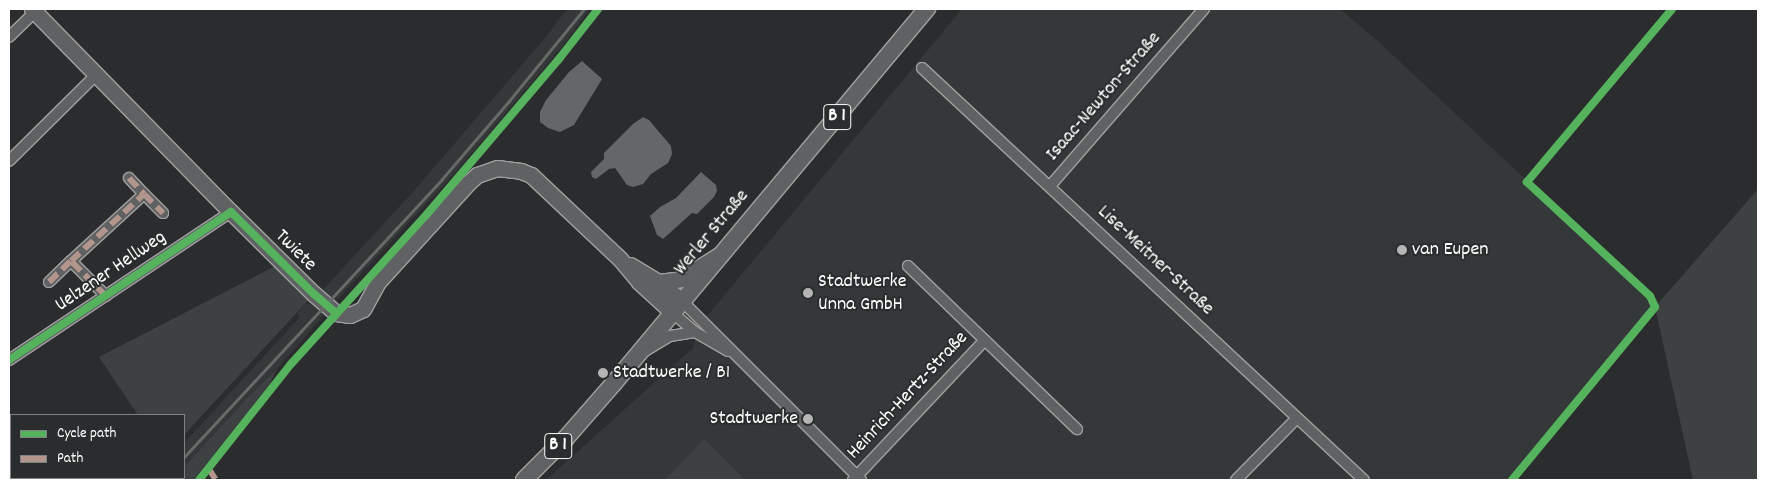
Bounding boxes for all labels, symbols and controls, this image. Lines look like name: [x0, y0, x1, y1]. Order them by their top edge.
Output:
street label: Isaac-Newton-Straße: [1041, 27, 1167, 167]
road number: B 1: [822, 100, 852, 134]
street label: Werler Straße: [669, 185, 755, 281]
street label: Lise-Meitner-Straße: [1092, 201, 1218, 321]
street label: Twiete: [269, 225, 321, 277]
street label: Uelzener Hellweg: [51, 226, 171, 318]
place label: van Eupen: [1412, 238, 1488, 262]
marker: van Eupen: [1396, 244, 1408, 256]
place label: Stadtwerke Unna GmbH: [818, 270, 906, 317]
marker: Stadtwerke Unna GmbH: [802, 287, 814, 299]
street label: Heinrich-Hertz-Straße: [842, 327, 974, 465]
place label: Stadtwerke / B1: [613, 361, 730, 385]
marker: Stadtwerke / B1: [597, 367, 609, 379]
place label: Stadtwerke: [710, 407, 798, 431]
marker: Stadtwerke: [802, 413, 814, 425]
legend: [10, 414, 185, 479]
text: Cycle path: [57, 423, 116, 445]
road number: B 1: [543, 430, 573, 462]
text: Path: [57, 448, 83, 470]

